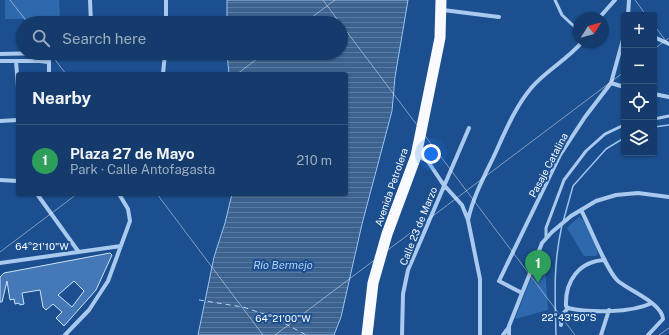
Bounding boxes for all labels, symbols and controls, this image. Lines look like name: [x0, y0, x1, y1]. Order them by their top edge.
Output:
north arrow: [573, 12, 609, 48]
map controls: [621, 12, 657, 156]
button: +: [621, 12, 657, 48]
search box: [16, 16, 348, 60]
icon: search: [30, 27, 52, 49]
text: Search here: [62, 30, 146, 47]
button: −: [621, 48, 657, 84]
button: locate: [621, 84, 657, 120]
text: Nearby: [32, 88, 91, 108]
button: layers: [621, 120, 657, 156]
street label: Pasaje Catalina: [526, 131, 570, 199]
your location: [421, 144, 441, 164]
text: Plaza 27 de Mayo: [70, 145, 195, 162]
street label: Avenida Petrolera: [372, 146, 410, 228]
text: 1: [42, 153, 48, 168]
text: 210 m: [297, 153, 332, 168]
text: Park · Calle Antofagasta: [70, 162, 215, 177]
street label: Calle 23 de Marzo: [397, 185, 439, 267]
text: 64°21'10"W: [15, 240, 69, 252]
pin: 1: [525, 250, 551, 283]
water label: Río Bermejo: [253, 259, 313, 271]
text: 22°43'50"S: [541, 311, 597, 323]
text: 64°21'00"W: [255, 312, 311, 324]

